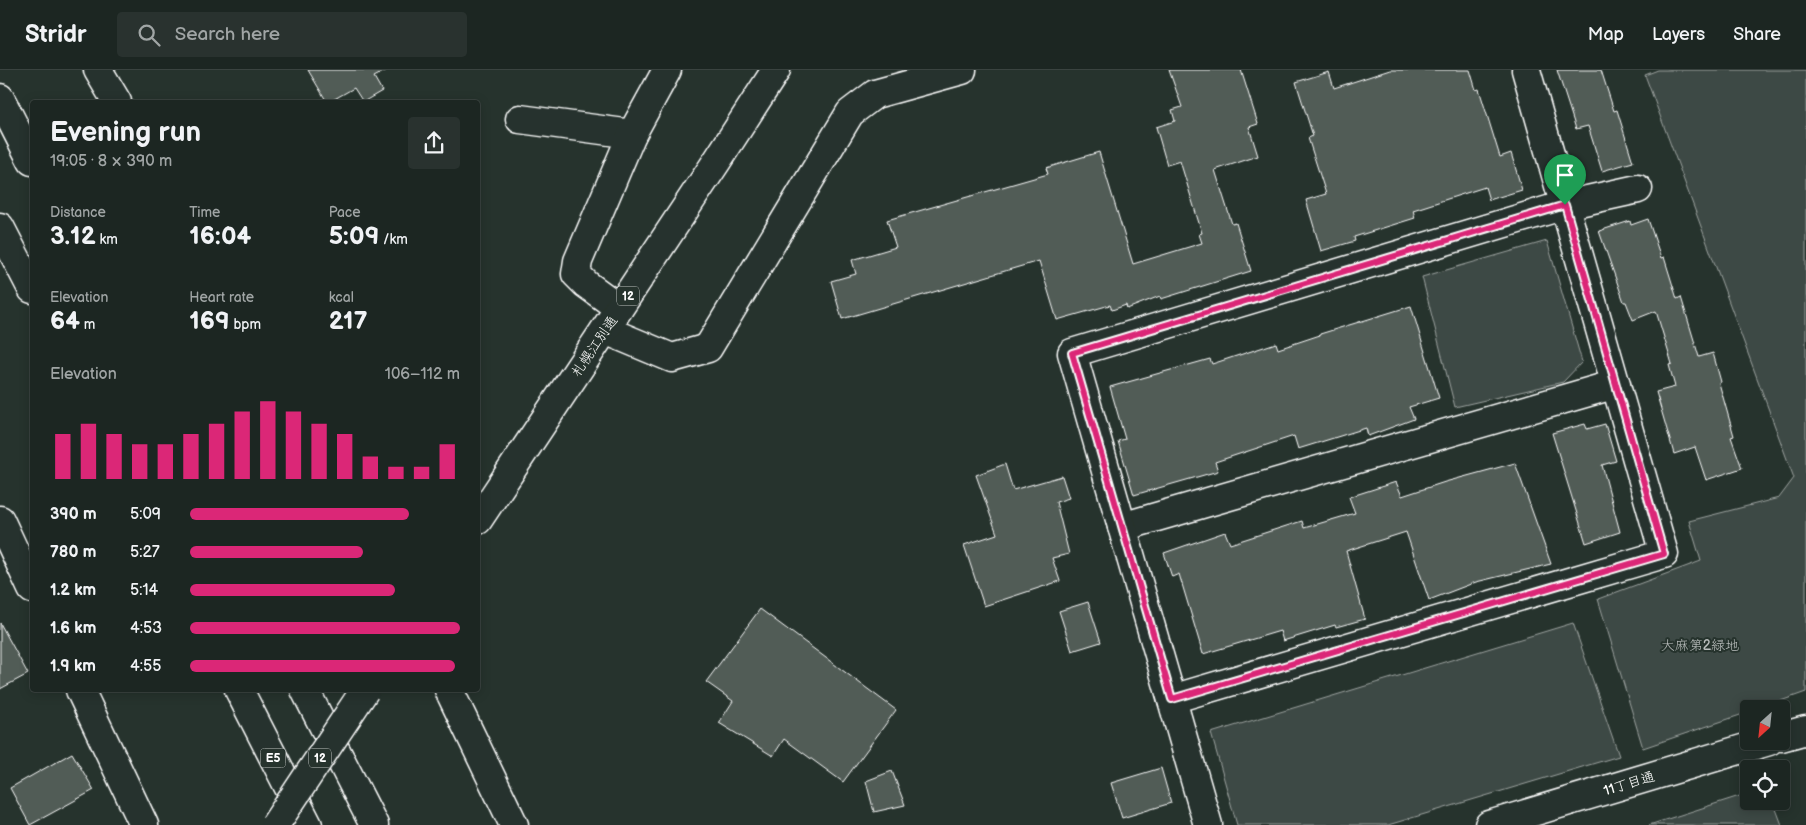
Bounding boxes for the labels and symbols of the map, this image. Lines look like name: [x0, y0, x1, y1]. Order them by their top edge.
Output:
pin: [1544, 154, 1586, 205]
road number: 12: [617, 287, 639, 306]
street label: 札幌江別通: [568, 313, 621, 380]
park label: 大麻第2緑地: [1661, 637, 1739, 654]
north arrow: [1740, 700, 1790, 750]
road number: E5: [260, 748, 286, 768]
road number: 12: [309, 748, 331, 768]
street label: 11丁目通: [1601, 768, 1657, 799]

